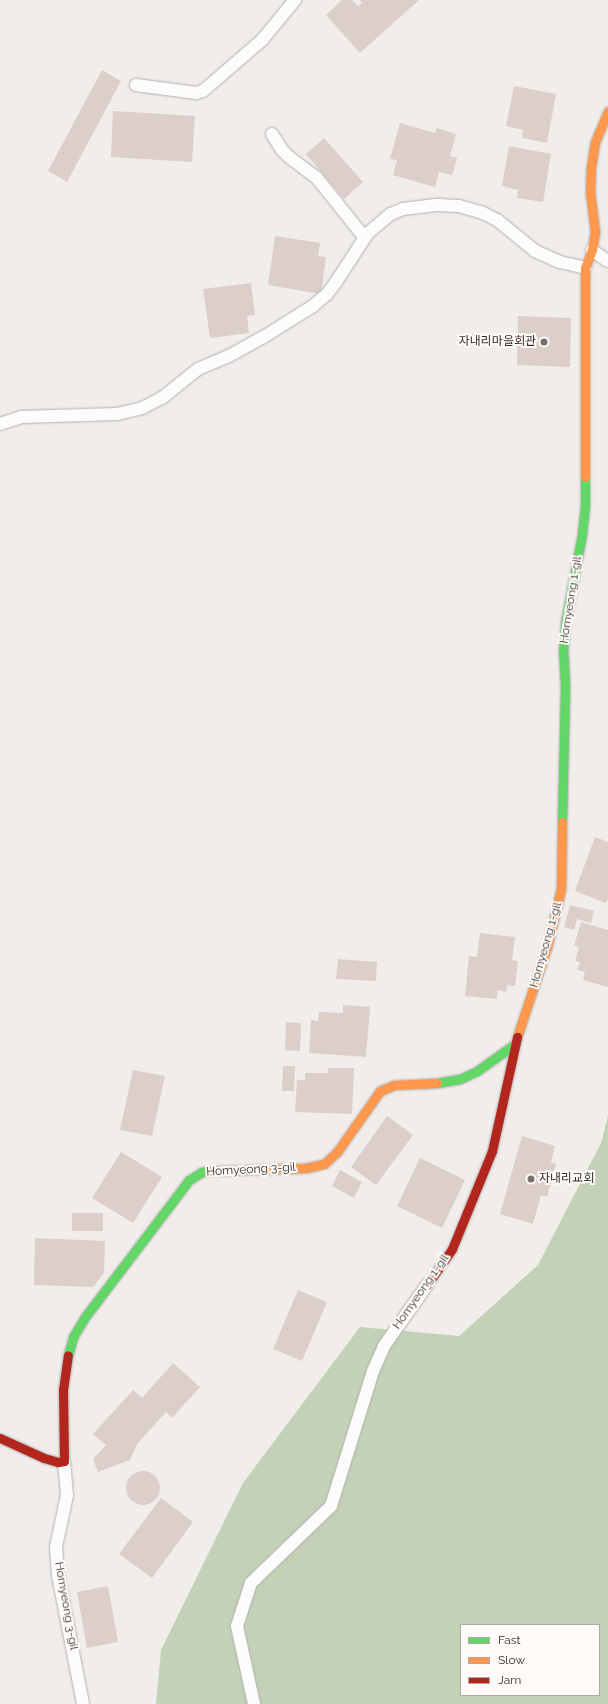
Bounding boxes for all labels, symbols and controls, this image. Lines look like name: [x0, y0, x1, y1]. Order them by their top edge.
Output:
place label: 자내리마을회관: [459, 335, 536, 349]
marker: 자내리마을회관: [539, 337, 549, 347]
street label: Homyeong 1-gil: [557, 555, 585, 645]
street label: Homyeong 1-gil: [527, 901, 565, 989]
street label: Homyeong 3-gil: [206, 1160, 296, 1180]
place label: 자내리교회: [539, 1172, 594, 1186]
marker: 자내리교회: [526, 1174, 536, 1184]
street label: Homyeong 1-gil: [390, 1252, 452, 1332]
street label: Homyeong 3-gil: [51, 1561, 81, 1651]
legend: [460, 1624, 600, 1696]
text: Fast: [498, 1633, 521, 1647]
text: Slow: [498, 1653, 525, 1667]
text: Jam: [498, 1673, 521, 1687]

